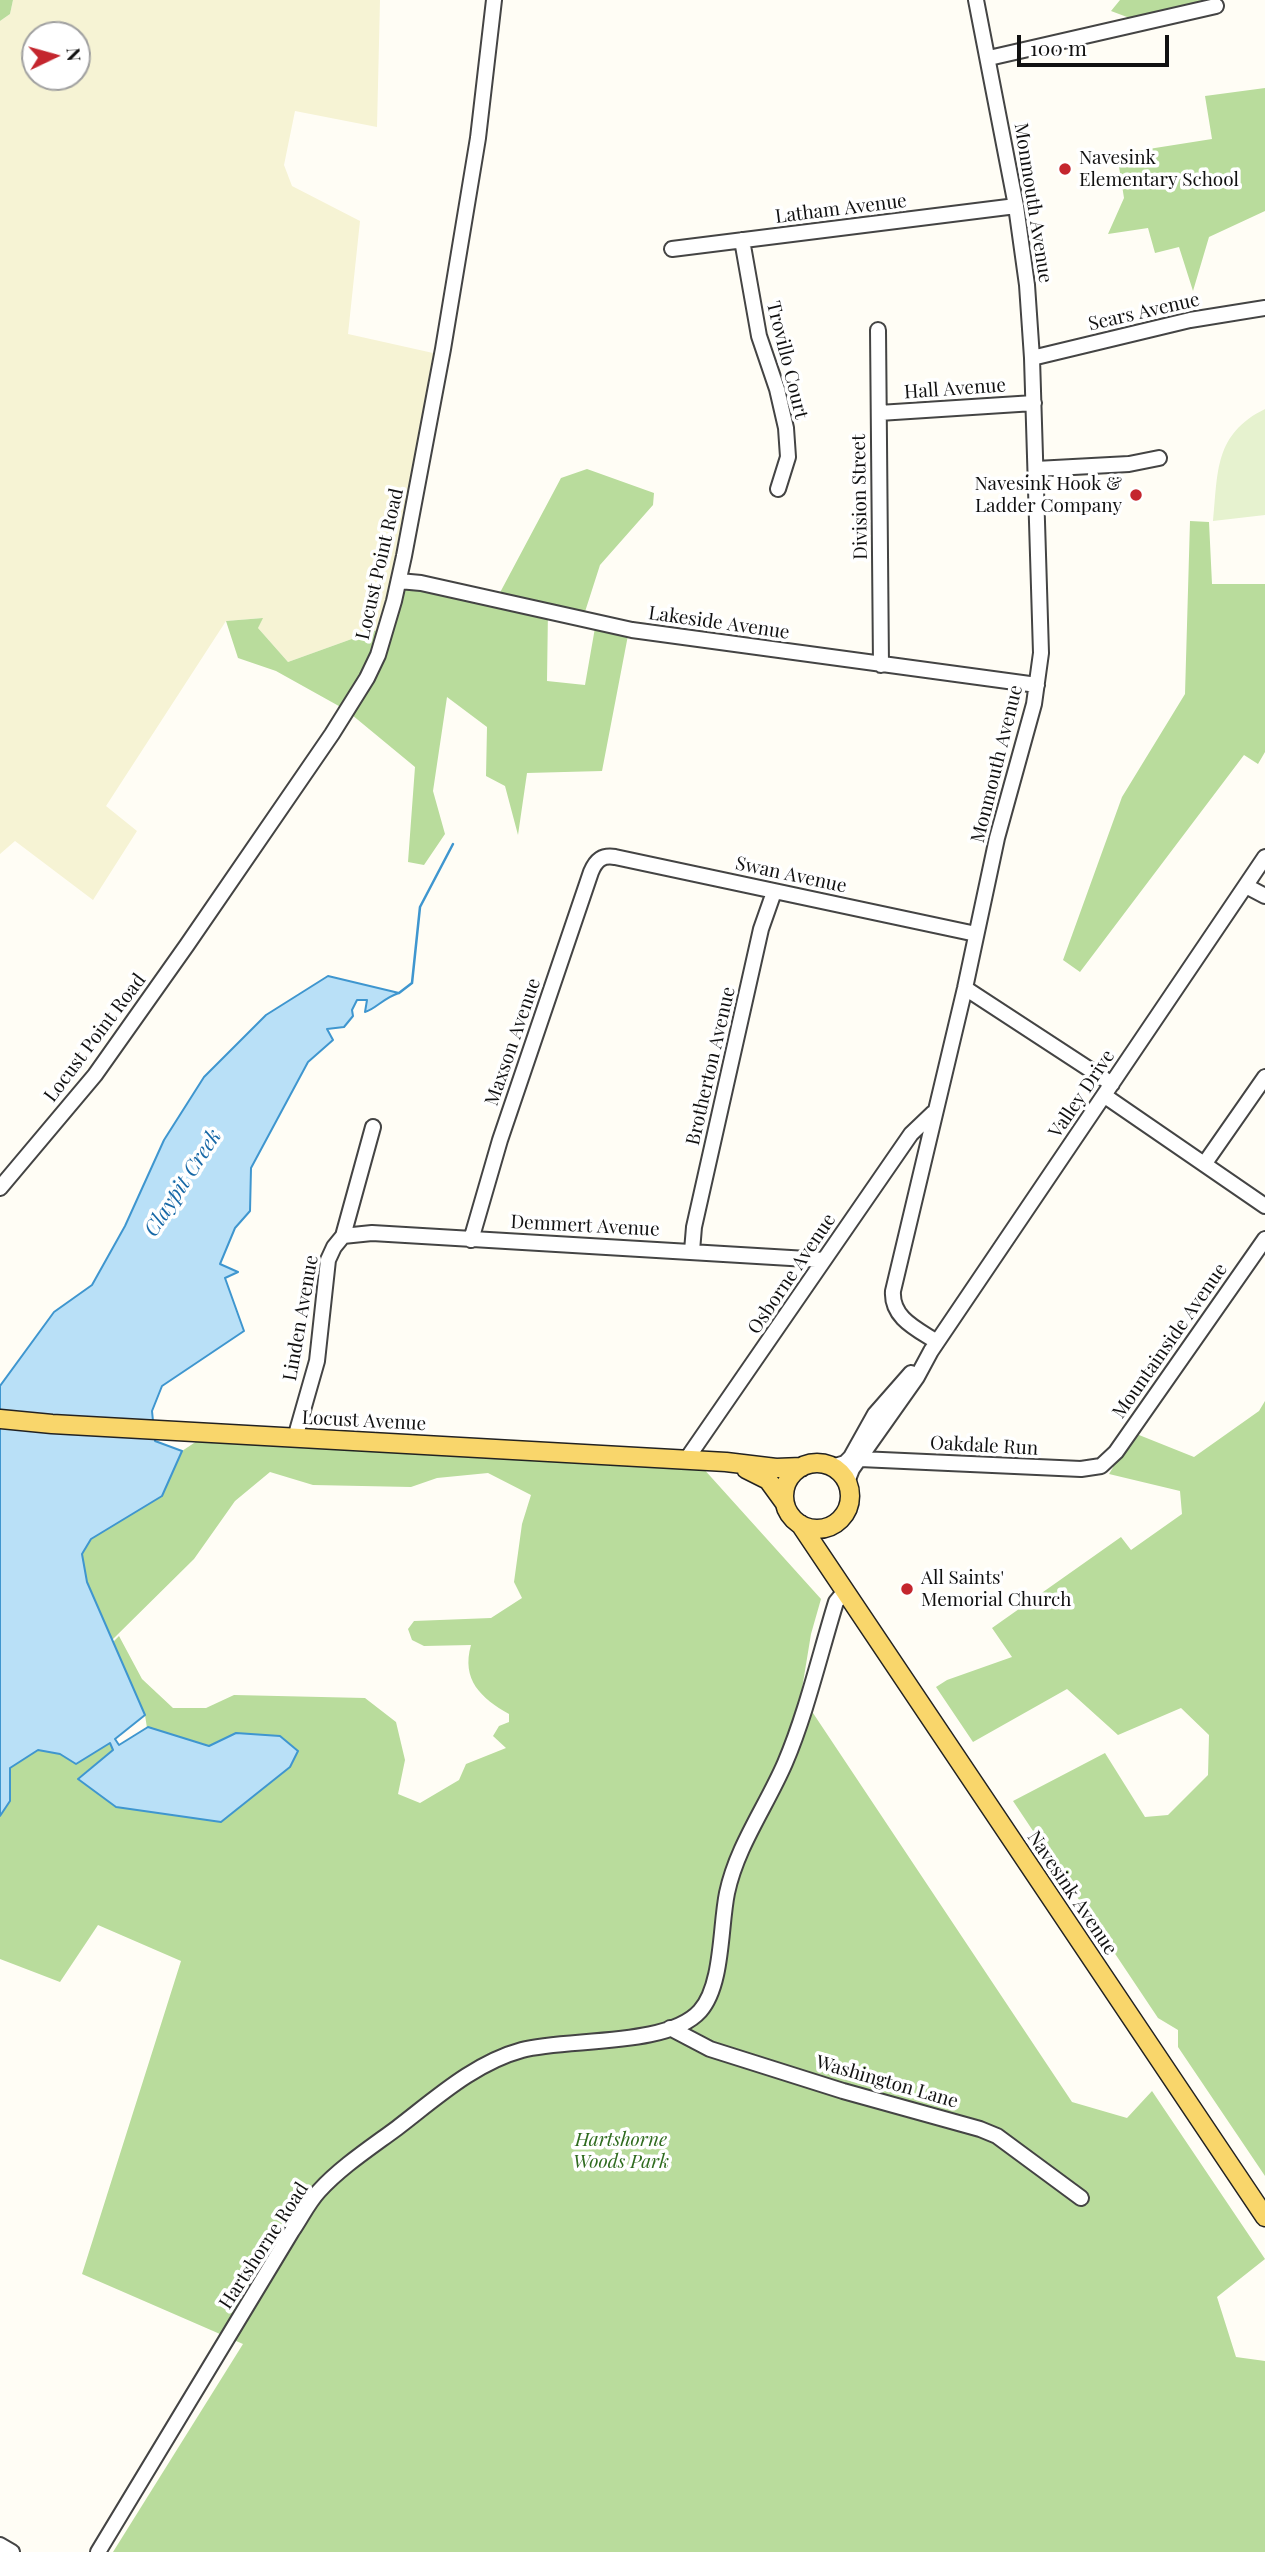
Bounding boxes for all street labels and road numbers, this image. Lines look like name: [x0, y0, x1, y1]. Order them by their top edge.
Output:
street label: Monmouth Avenue: [1009, 121, 1057, 285]
street label: Latham Avenue: [774, 190, 908, 228]
street label: Sears Avenue: [1086, 288, 1202, 336]
street label: Trovillo Court: [761, 299, 813, 421]
street label: Hall Avenue: [903, 374, 1007, 404]
street label: Division Street: [848, 434, 872, 560]
street label: Locust Point Road: [351, 486, 409, 642]
street label: Lakeside Avenue: [647, 602, 791, 644]
street label: Monmouth Avenue: [966, 683, 1028, 845]
street label: Swan Avenue: [733, 852, 849, 898]
street label: Locust Point Road: [39, 969, 151, 1107]
street label: Maxson Avenue: [480, 975, 546, 1109]
street label: Brotherton Avenue: [682, 984, 740, 1148]
street label: Valley Drive: [1044, 1046, 1120, 1142]
street label: Osborne Avenue: [743, 1209, 841, 1339]
street label: Demmert Avenue: [510, 1211, 660, 1241]
street label: Linden Avenue: [279, 1253, 323, 1383]
street label: Mountainside Avenue: [1108, 1259, 1232, 1423]
street label: Locust Avenue: [301, 1406, 427, 1436]
street label: Oakdale Run: [929, 1432, 1039, 1460]
street label: Navesink Avenue: [1022, 1827, 1122, 1959]
street label: Washington Lane: [813, 2051, 961, 2113]
street label: Hartshorne Road: [215, 2178, 313, 2314]

